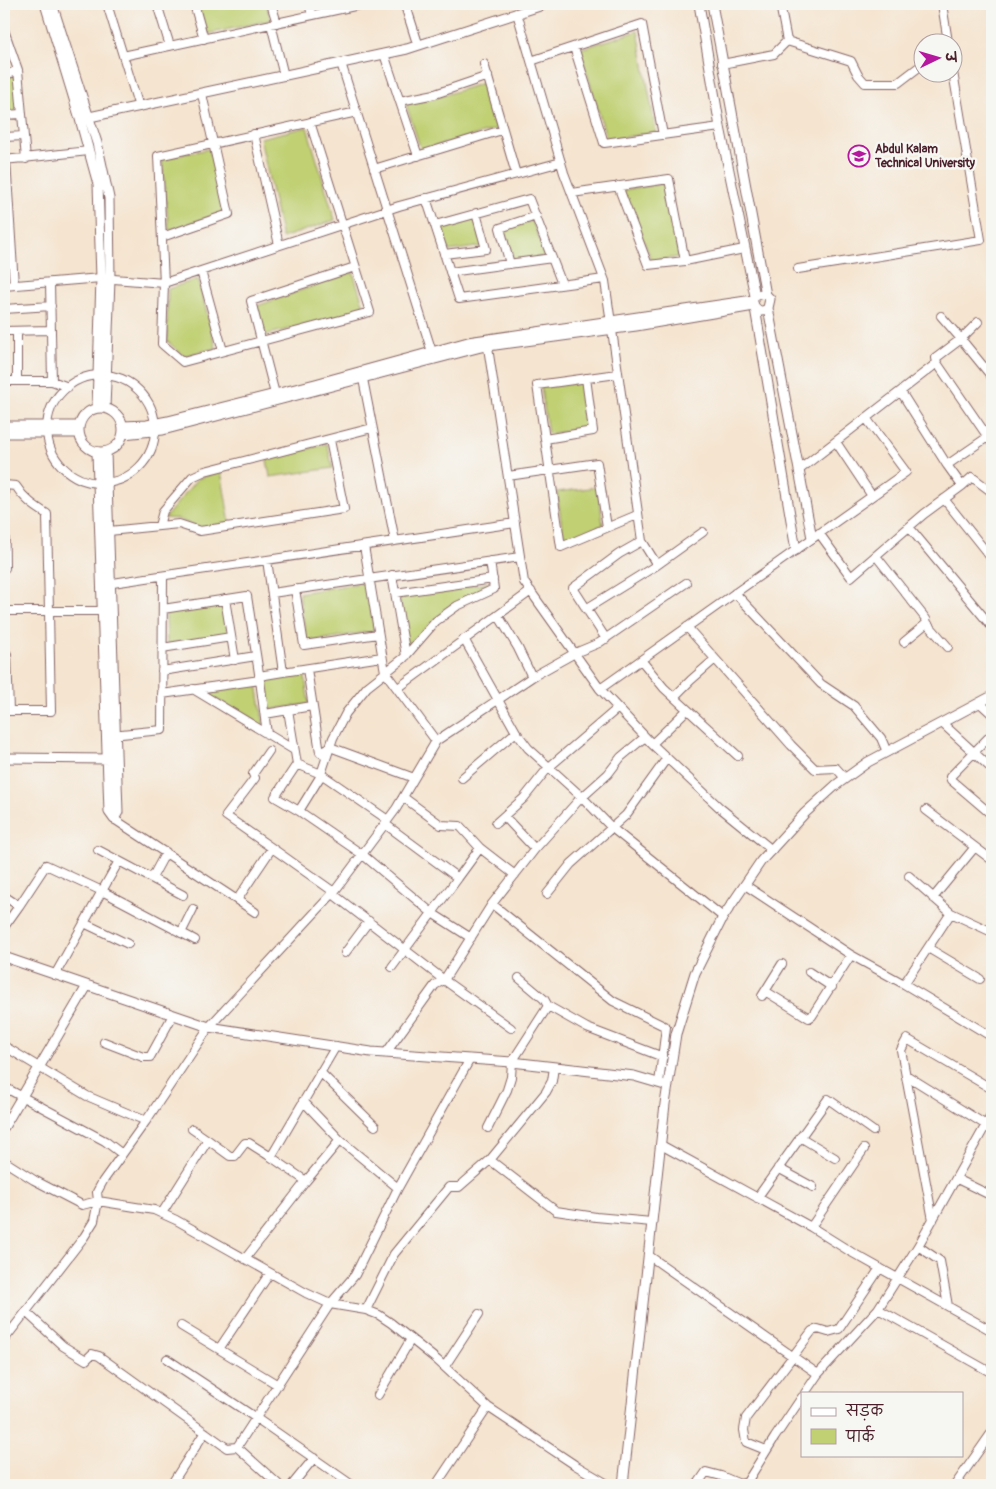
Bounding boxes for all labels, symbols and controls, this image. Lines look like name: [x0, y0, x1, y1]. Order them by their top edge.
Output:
north arrow: [914, 32, 964, 82]
text: उ: [941, 50, 959, 64]
place label: Abdul Kalam Technical University: [874, 142, 976, 171]
school or university icon: Abdul Kalam Technical University: [847, 144, 871, 168]
legend: [801, 1392, 964, 1456]
text: सड़क: [845, 1402, 884, 1421]
text: पार्क: [845, 1425, 876, 1447]

